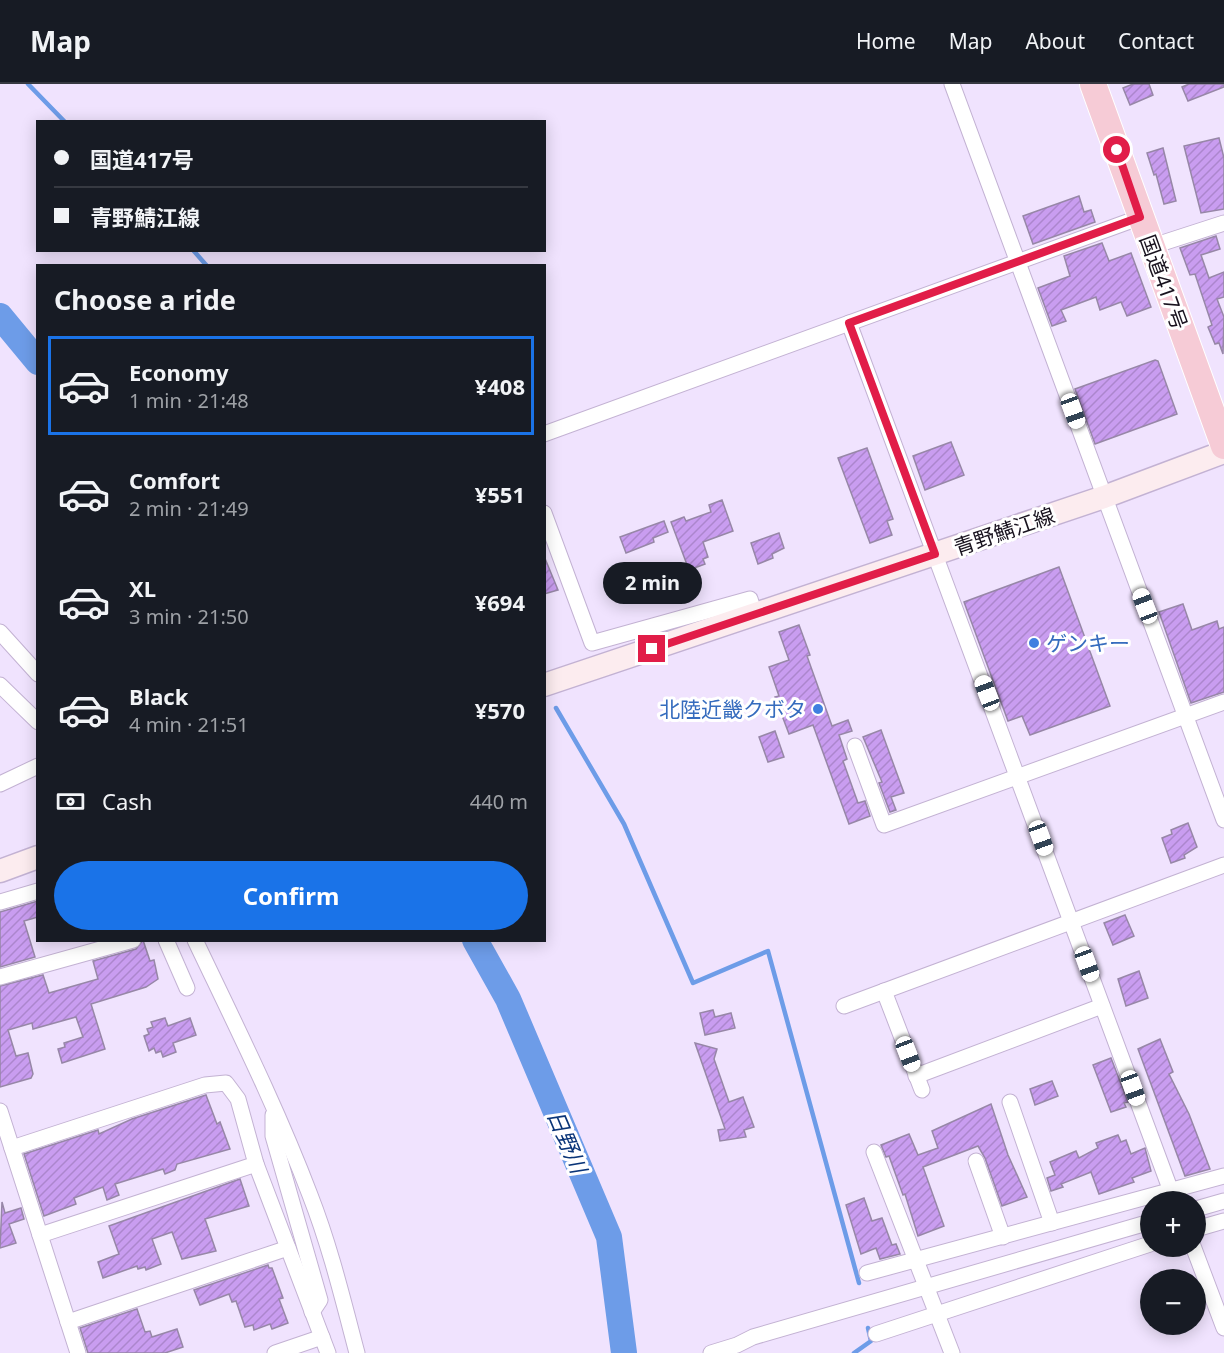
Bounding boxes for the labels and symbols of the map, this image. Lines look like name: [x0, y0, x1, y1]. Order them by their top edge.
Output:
route start: [1103, 136, 1130, 163]
street label: 国道417号: [1134, 231, 1194, 333]
car: [1058, 391, 1088, 431]
street label: 青野鯖江線: [950, 501, 1058, 561]
callout: 2 min: [602, 562, 702, 604]
car: [1130, 586, 1160, 626]
place label: ゲンキー: [1046, 629, 1130, 657]
route end: [638, 635, 665, 662]
marker: ゲンキー: [1027, 636, 1041, 650]
car: [972, 673, 1002, 713]
place label: 北陸近畿クボタ: [659, 695, 806, 723]
marker: 北陸近畿クボタ: [811, 702, 825, 716]
car: [1026, 818, 1056, 858]
car: [1072, 944, 1102, 984]
car: [893, 1034, 923, 1074]
car: [1118, 1068, 1148, 1108]
water label: 日野川: [541, 1105, 595, 1179]

